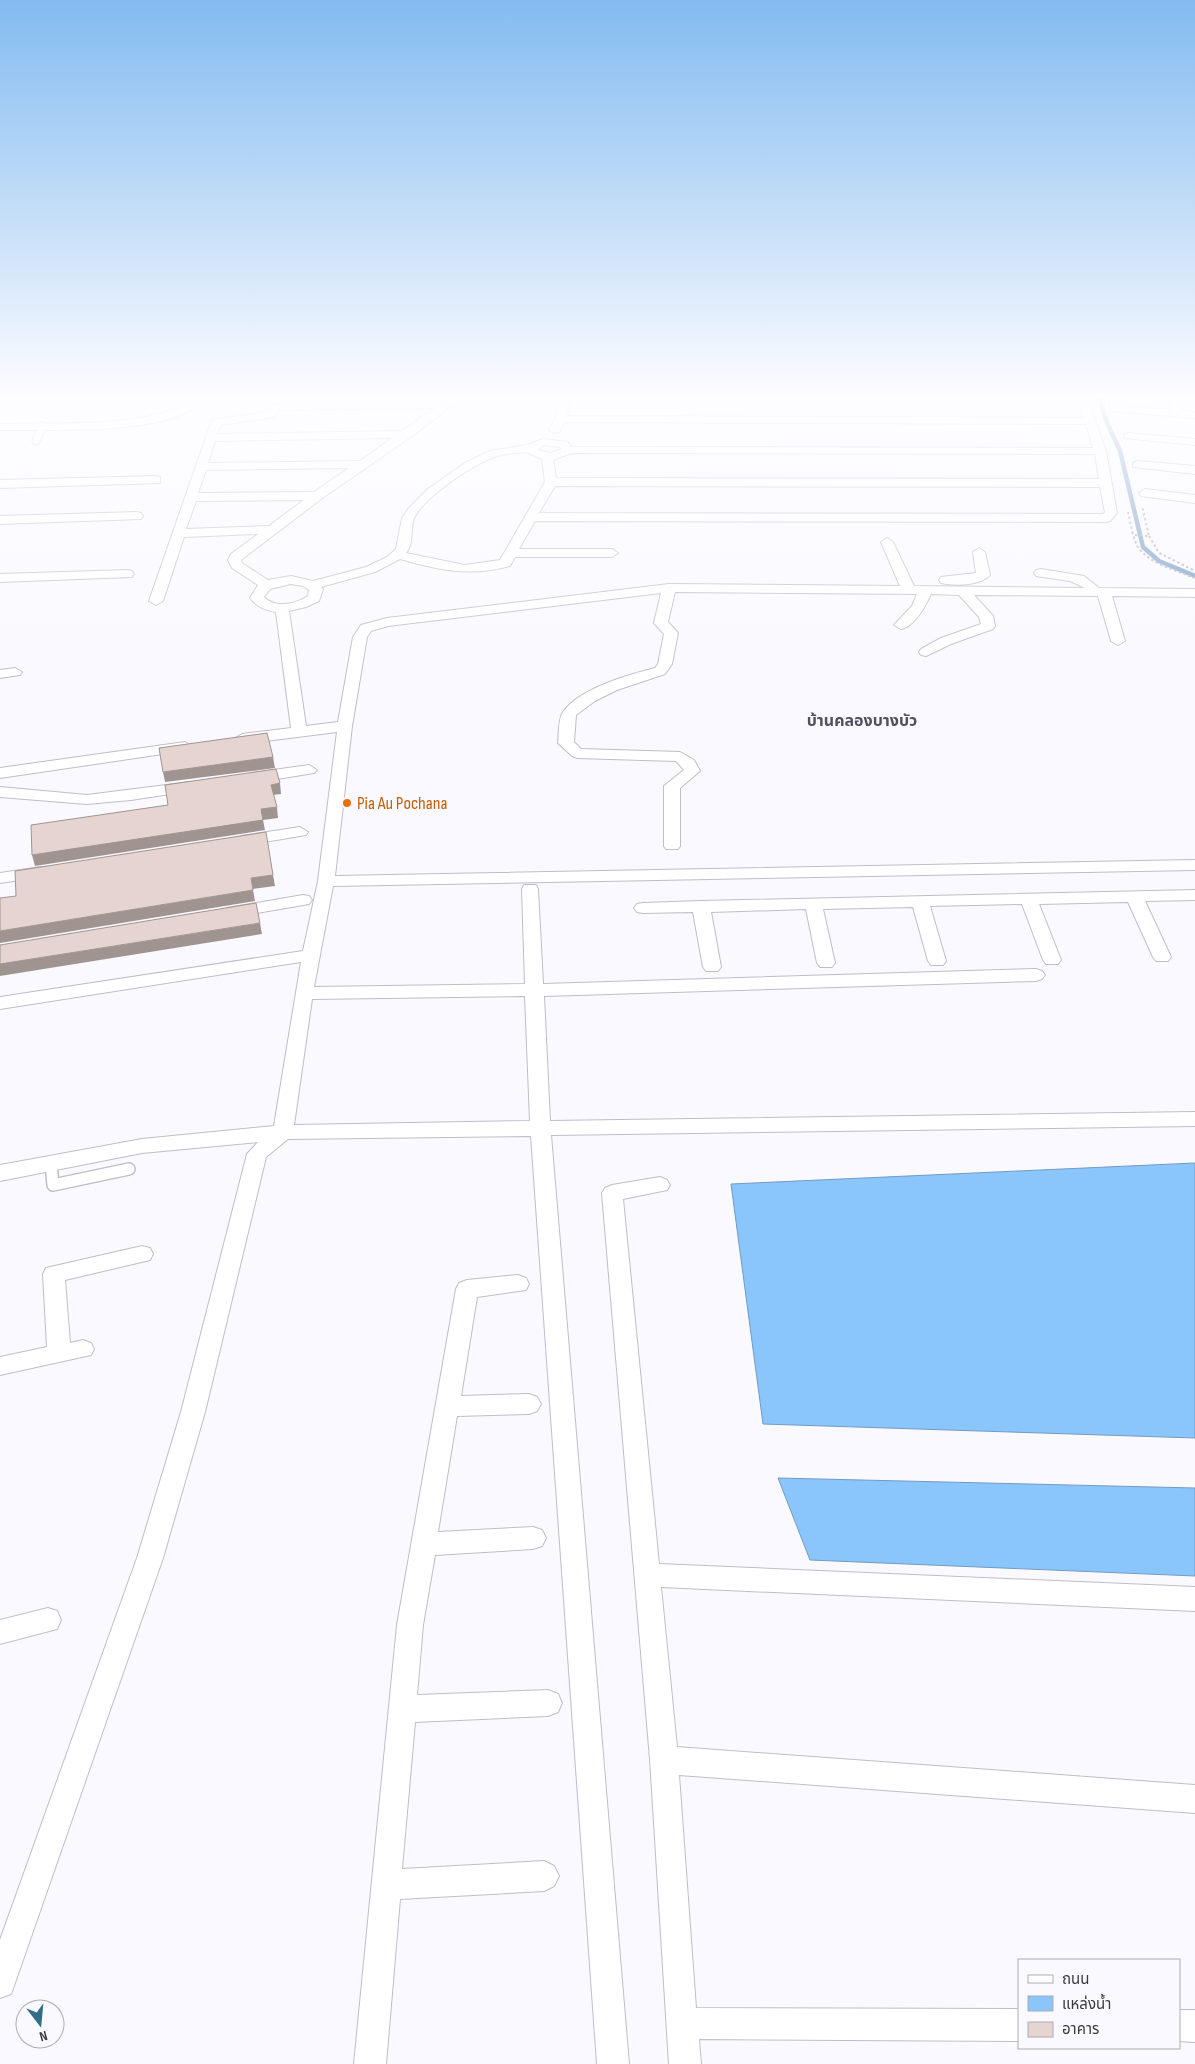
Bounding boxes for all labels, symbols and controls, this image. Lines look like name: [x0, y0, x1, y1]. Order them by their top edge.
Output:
district label: บ้านคลองบางบัว: [807, 712, 917, 731]
place label: Pia Au Pochana: [357, 793, 447, 814]
marker: Pia Au Pochana: [341, 797, 353, 809]
legend: [1018, 1959, 1180, 2049]
text: ถนน: [1062, 1970, 1089, 1989]
text: แหล่งน้ำ: [1062, 1993, 1111, 2014]
north arrow: [15, 1999, 65, 2049]
text: อาคาร: [1062, 2020, 1099, 2039]
text: N: [38, 2027, 49, 2045]

